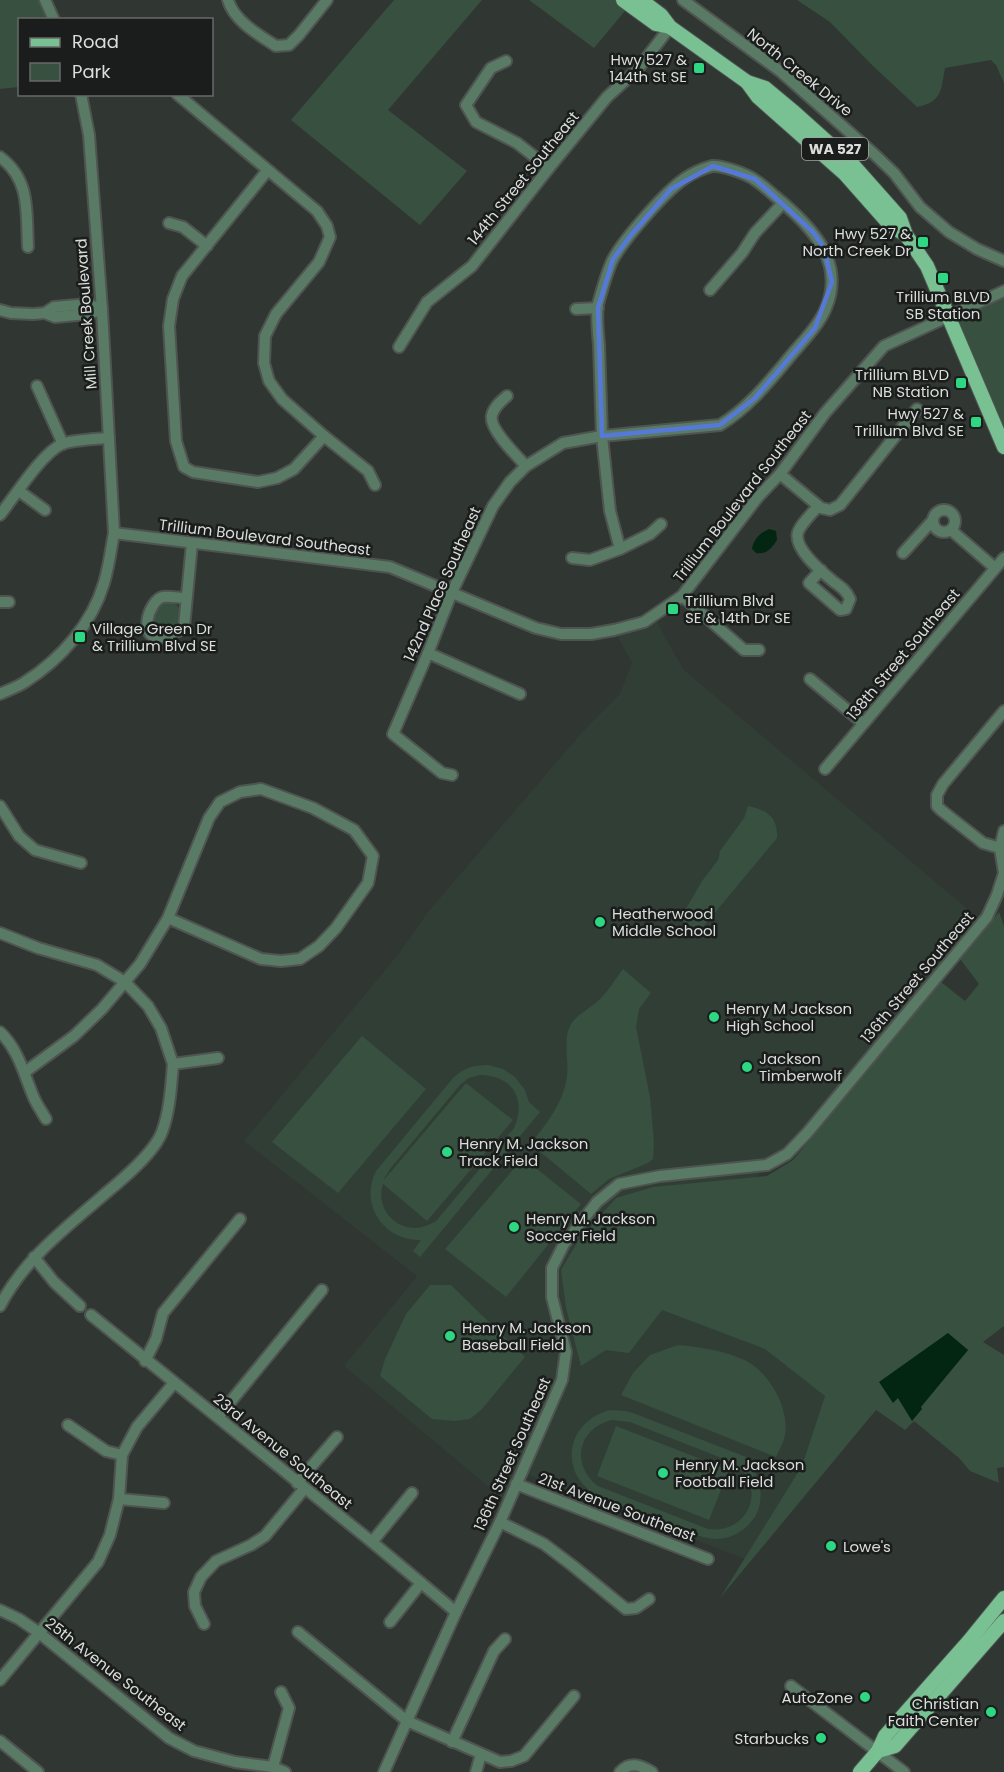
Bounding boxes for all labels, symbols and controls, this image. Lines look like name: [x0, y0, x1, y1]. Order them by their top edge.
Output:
legend: [18, 18, 213, 96]
street label: North Creek Drive: [743, 23, 857, 121]
text: Road: [72, 29, 119, 54]
place label: Hwy 527 & 144th St SE: [609, 49, 687, 87]
text: Park: [72, 59, 111, 84]
marker: Hwy 527 & 144th St SE: [692, 61, 706, 75]
street label: 144th Street Southeast: [462, 107, 584, 249]
road number: WA 527: [802, 138, 868, 160]
place label: Hwy 527 & North Creek Dr: [802, 223, 911, 261]
marker: Hwy 527 & North Creek Dr: [916, 235, 930, 249]
street label: Mill Creek Boulevard: [70, 238, 102, 390]
marker: Trillium BLVD SB Station: [936, 271, 950, 285]
place label: Trillium BLVD SB Station: [896, 286, 990, 324]
place label: Trillium BLVD NB Station: [855, 364, 949, 402]
marker: Trillium BLVD NB Station: [954, 376, 968, 390]
place label: Hwy 527 & Trillium Blvd SE: [855, 403, 964, 441]
street label: Trillium Boulevard Southeast: [668, 406, 816, 586]
marker: Hwy 527 & Trillium Blvd SE: [969, 415, 983, 429]
street label: 142nd Place Southeast: [398, 503, 486, 665]
street label: Trillium Boulevard Southeast: [158, 514, 372, 560]
street label: 138th Street Southeast: [842, 584, 964, 724]
place label: Trillium Blvd SE & 14th Dr SE: [685, 590, 791, 628]
marker: Trillium Blvd SE & 14th Dr SE: [666, 602, 680, 616]
place label: Village Green Dr & Trillium Blvd SE: [92, 618, 217, 656]
marker: Village Green Dr & Trillium Blvd SE: [73, 630, 87, 644]
place label: Heatherwood Middle School: [612, 903, 716, 941]
street label: 136th Street Southeast: [856, 907, 978, 1047]
marker: Heatherwood Middle School: [593, 915, 607, 929]
place label: Henry M Jackson High School: [726, 998, 852, 1036]
marker: Henry M Jackson High School: [707, 1010, 721, 1024]
place label: Jackson Timberwolf: [759, 1048, 842, 1086]
marker: Jackson Timberwolf: [740, 1060, 754, 1074]
place label: Henry M. Jackson Track Field: [459, 1133, 588, 1171]
marker: Henry M. Jackson Track Field: [440, 1145, 454, 1159]
place label: Henry M. Jackson Soccer Field: [526, 1208, 655, 1246]
marker: Henry M. Jackson Soccer Field: [507, 1220, 521, 1234]
place label: Henry M. Jackson Baseball Field: [462, 1317, 591, 1355]
marker: Henry M. Jackson Baseball Field: [443, 1329, 457, 1343]
street label: 136th Street Southeast: [469, 1374, 555, 1534]
street label: 23rd Avenue Southeast: [209, 1388, 357, 1514]
place label: Henry M. Jackson Football Field: [675, 1454, 804, 1492]
marker: Henry M. Jackson Football Field: [656, 1466, 670, 1480]
street label: 21st Avenue Southeast: [535, 1467, 699, 1547]
place label: Lowe's: [843, 1536, 891, 1557]
marker: Lowe's: [824, 1539, 838, 1553]
street label: 25th Avenue Southeast: [41, 1612, 191, 1736]
place label: AutoZone: [782, 1687, 853, 1708]
marker: AutoZone: [858, 1690, 872, 1704]
place label: Christian Faith Center: [888, 1693, 979, 1731]
marker: Christian Faith Center: [984, 1705, 998, 1719]
place label: Starbucks: [735, 1728, 809, 1749]
marker: Starbucks: [814, 1731, 828, 1745]

